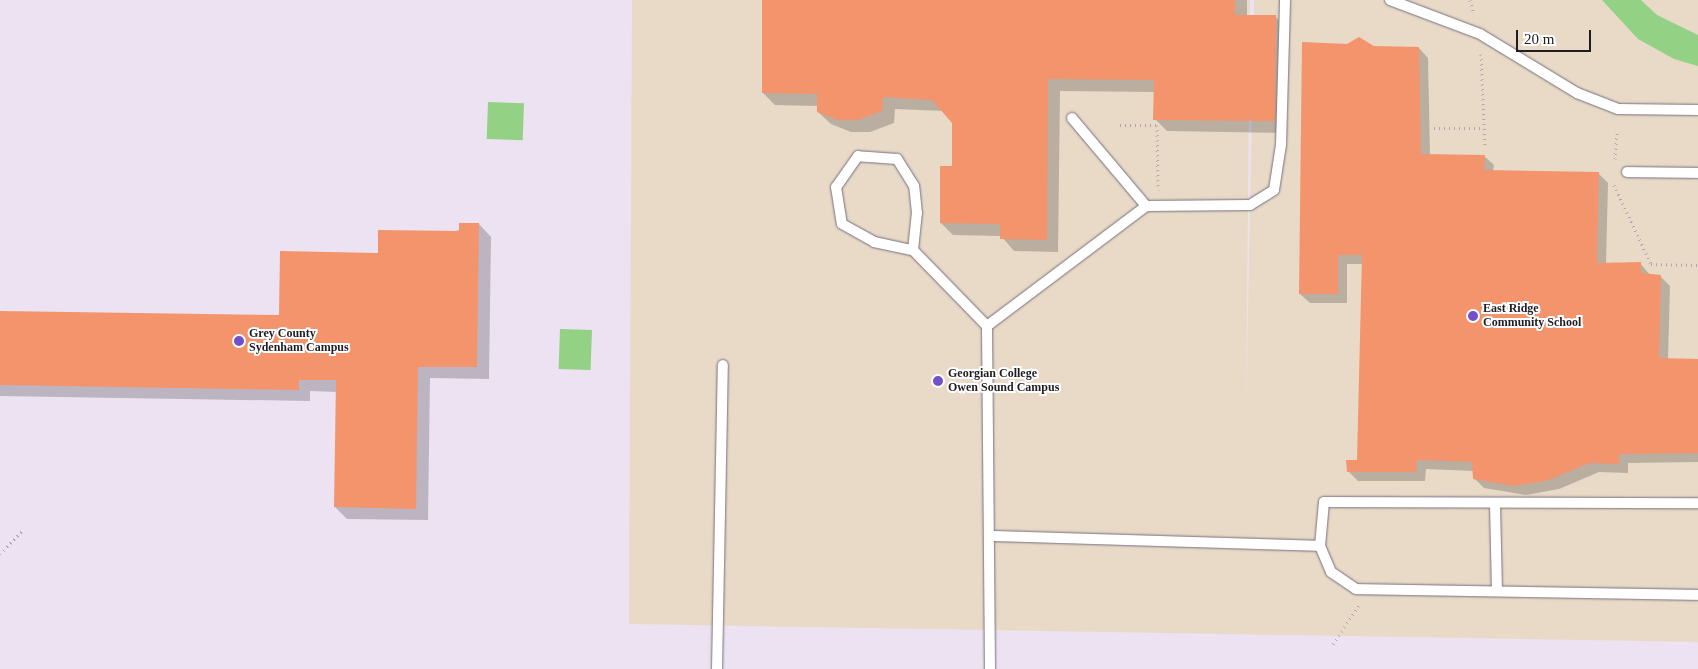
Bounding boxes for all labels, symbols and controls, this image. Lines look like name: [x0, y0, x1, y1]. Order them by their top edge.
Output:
scale bar: [1518, 20, 1593, 52]
text: 20 m: [1524, 31, 1554, 47]
place label: East Ridge Community School: [1483, 302, 1581, 330]
marker: East Ridge Community School: [1467, 310, 1479, 322]
place label: Grey County Sydenham Campus: [249, 327, 349, 355]
marker: Grey County Sydenham Campus: [233, 335, 245, 347]
place label: Georgian College Owen Sound Campus: [948, 367, 1059, 395]
marker: Georgian College Owen Sound Campus: [932, 375, 944, 387]

